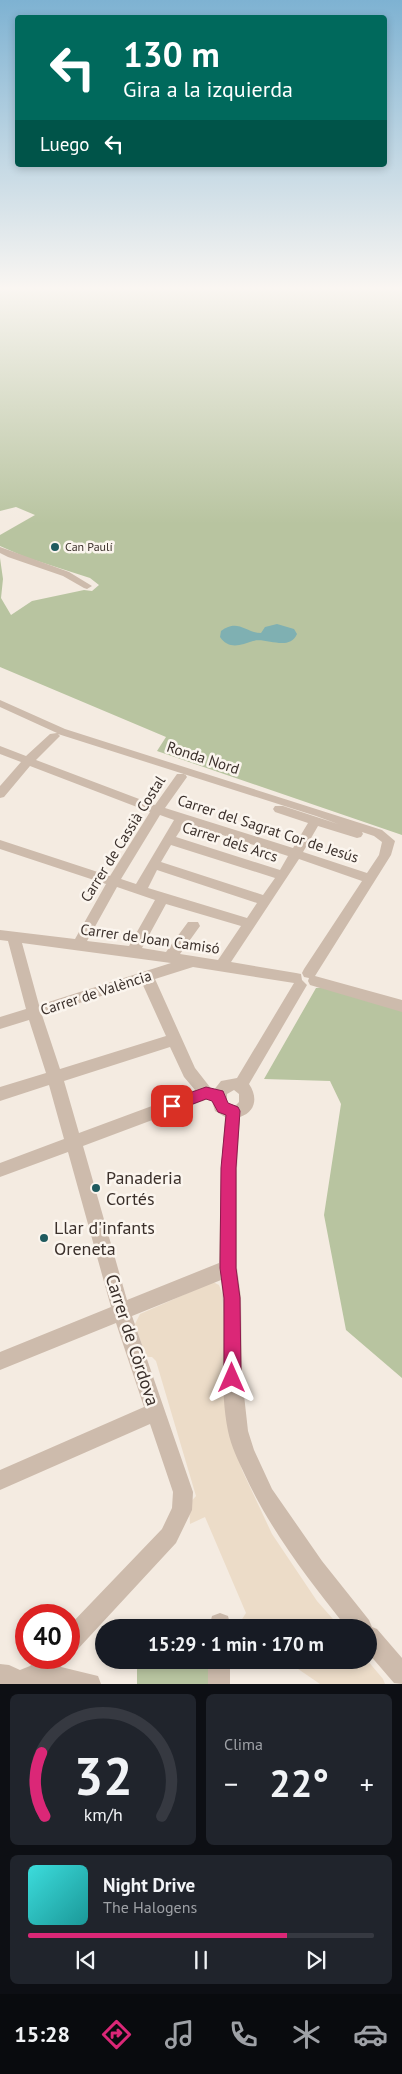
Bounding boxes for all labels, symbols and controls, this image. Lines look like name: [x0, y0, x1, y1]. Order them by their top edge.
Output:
text: 130 m: [123, 31, 220, 77]
icon: left: [40, 35, 105, 100]
text: Gira a la izquierda: [123, 75, 293, 103]
icon: left: [100, 130, 128, 158]
text: Luego: [40, 132, 90, 156]
place label: Can Paulí: [65, 539, 113, 554]
marker: Can Paulí: [49, 541, 61, 553]
street label: Ronda Nord: [164, 737, 242, 778]
street label: Carrer de Cassià Costal: [76, 771, 170, 905]
street label: Carrer del Sagrat Cor de Jesús: [175, 790, 361, 867]
street label: Carrer dels Arcs: [180, 817, 280, 866]
street label: Carrer de Joan Camisó: [79, 919, 221, 958]
street label: Carrer de València: [38, 966, 154, 1019]
pin: [151, 1085, 193, 1127]
icon: arrive: [158, 1092, 186, 1120]
place label: Panaderia Cortés: [106, 1166, 182, 1210]
marker: Panaderia Cortés: [90, 1182, 102, 1194]
place label: Llar d'infants Oreneta: [54, 1216, 155, 1260]
marker: Llar d'infants Oreneta: [38, 1232, 50, 1244]
street label: Carrer de Còrdova: [100, 1271, 165, 1409]
position arrow: [205, 1351, 257, 1403]
speed limit sign: 40: [15, 1604, 80, 1669]
text: 15:29 · 1 min · 170 m: [148, 1632, 324, 1656]
text: Clima: [224, 1734, 263, 1754]
text: 32: [74, 1742, 132, 1809]
text: 22°: [269, 1758, 329, 1807]
text: −: [224, 1765, 238, 1802]
text: +: [360, 1765, 374, 1802]
text: km/h: [83, 1803, 123, 1826]
text: Night Drive: [103, 1873, 195, 1897]
text: The Halogens: [103, 1897, 197, 1917]
icon: previous: [72, 1946, 100, 1974]
icon: pause: [187, 1946, 215, 1974]
icon: next: [302, 1946, 330, 1974]
icon: directions: [99, 2017, 134, 2052]
icon: music: [162, 2017, 197, 2052]
icon: phone: [226, 2017, 261, 2052]
icon: climate: [289, 2017, 324, 2052]
icon: car: [353, 2017, 388, 2052]
text: 15:28: [14, 2020, 70, 2048]

